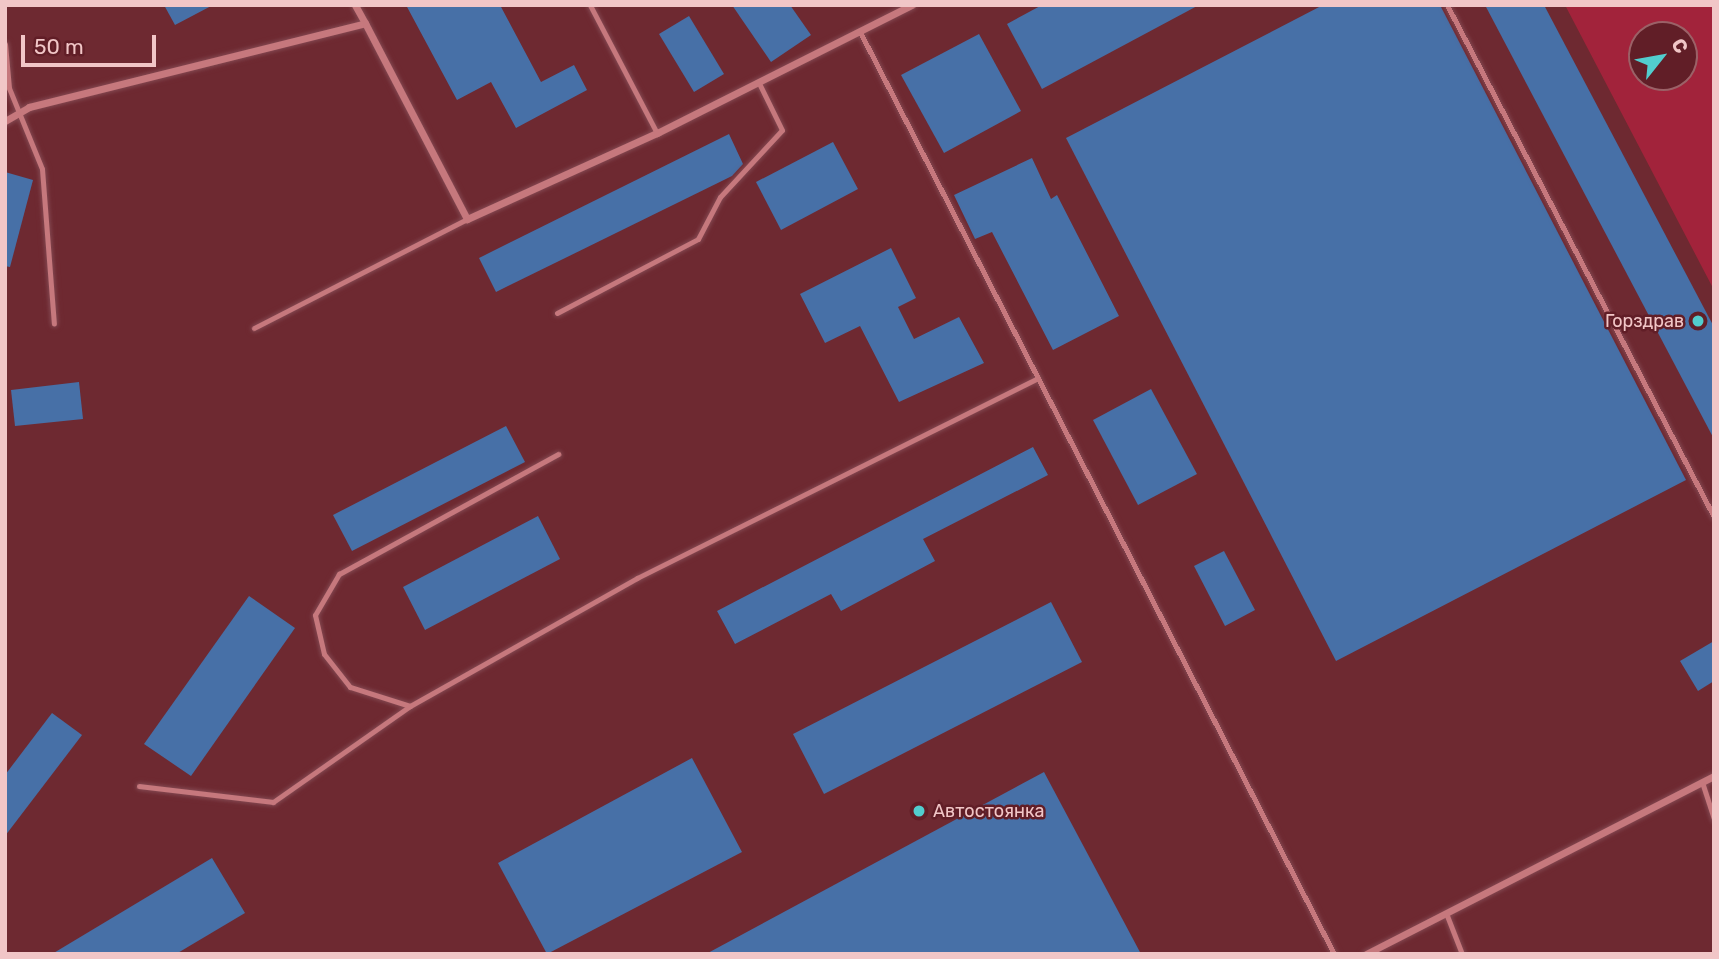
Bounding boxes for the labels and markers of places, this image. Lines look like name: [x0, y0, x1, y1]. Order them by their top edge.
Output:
place label: Горздрав: [1605, 310, 1684, 332]
marker: Горздрав: [1690, 313, 1706, 329]
place label: Автостоянка: [933, 800, 1045, 822]
marker: Автостоянка: [911, 803, 927, 819]

